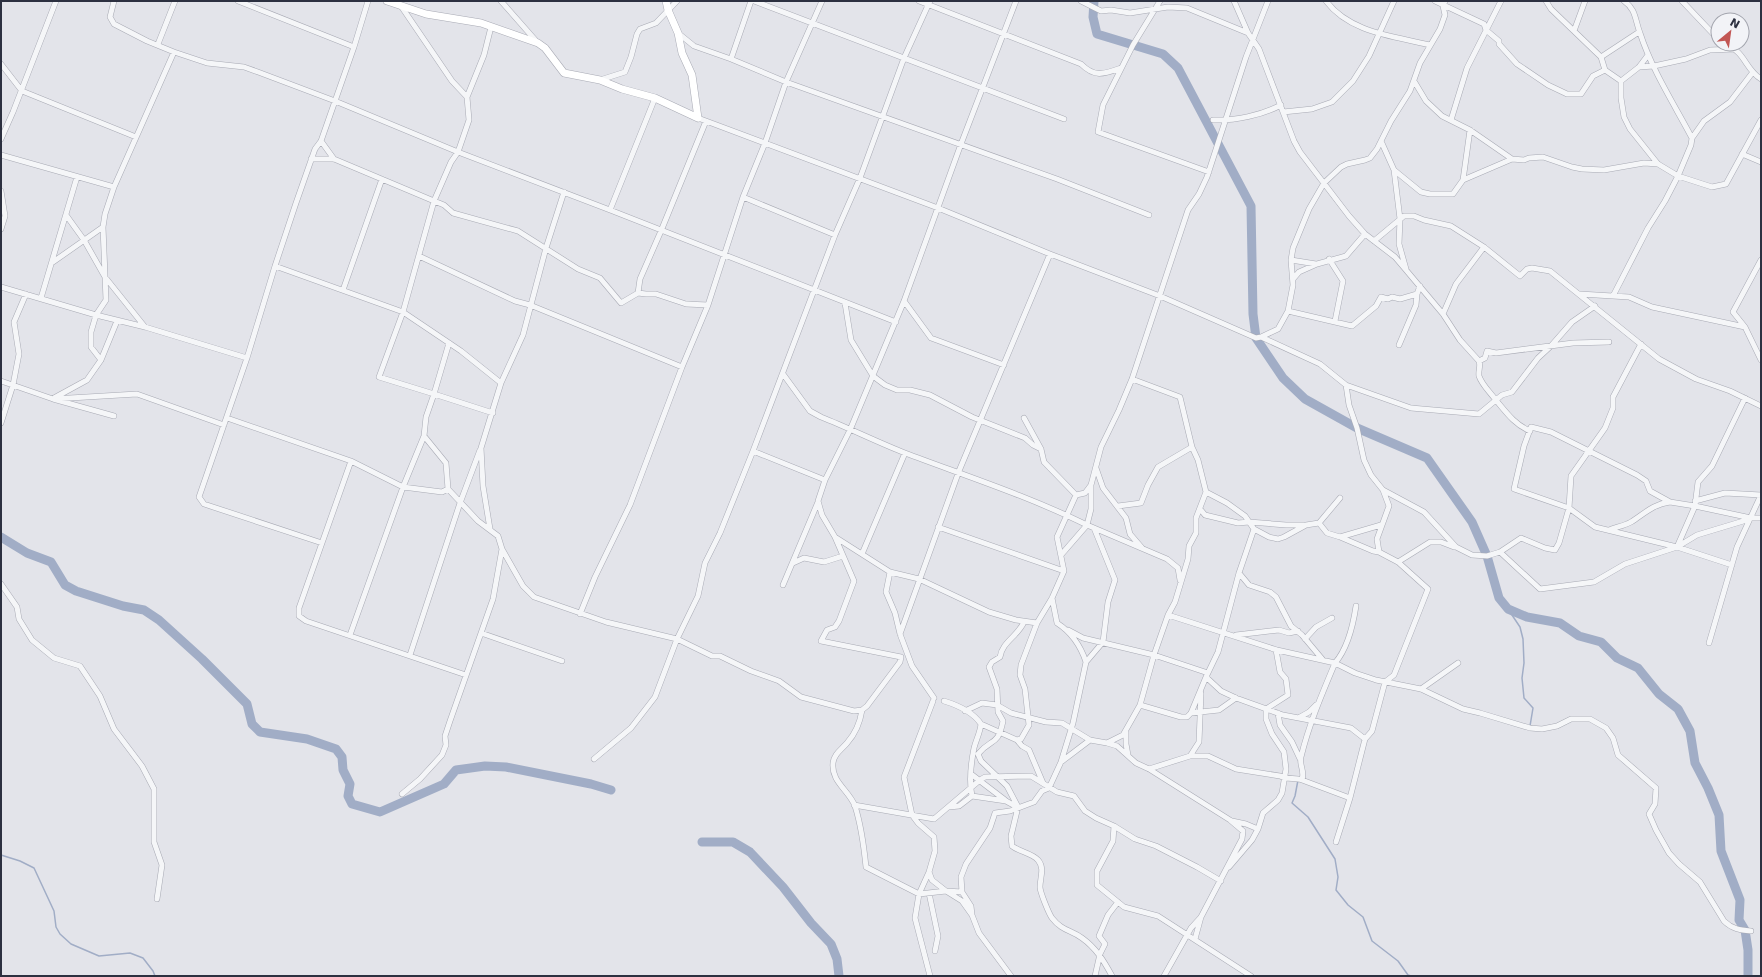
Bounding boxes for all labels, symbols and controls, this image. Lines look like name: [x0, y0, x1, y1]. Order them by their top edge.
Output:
north arrow: [1710, 12, 1750, 52]
text: N: [1727, 16, 1742, 32]

